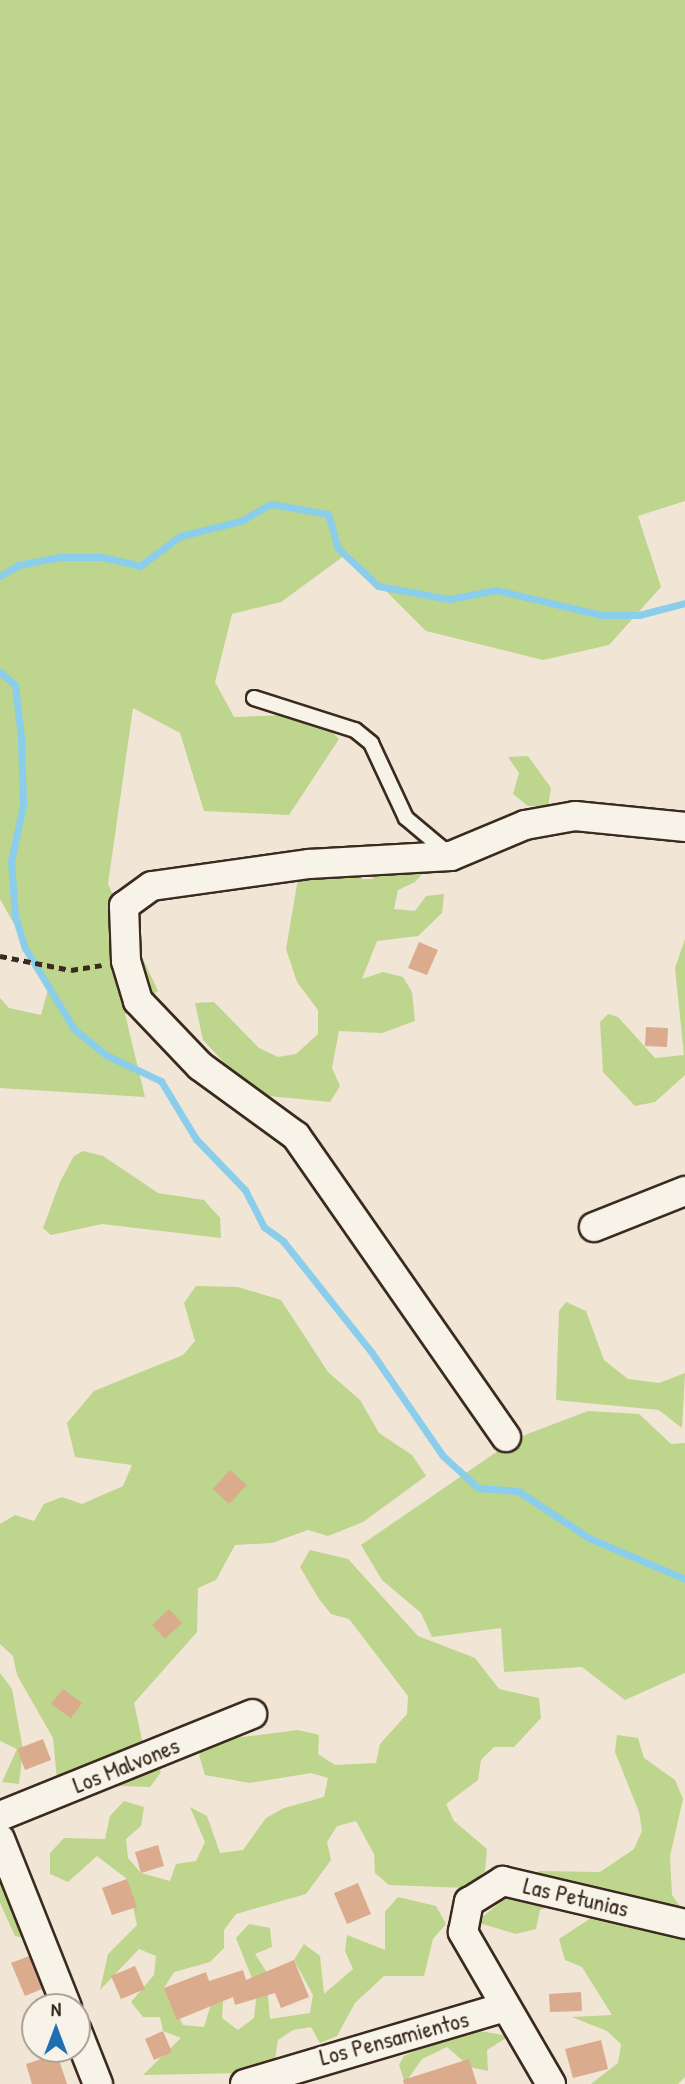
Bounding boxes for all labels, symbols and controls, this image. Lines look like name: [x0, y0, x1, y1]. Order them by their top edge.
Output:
street label: Los Malvones: [69, 1731, 183, 1799]
street label: Las Petunias: [521, 1871, 631, 1923]
north arrow: [21, 1993, 91, 2063]
text: N: [51, 1996, 61, 2022]
street label: Los Pensamientos: [316, 2004, 472, 2072]

